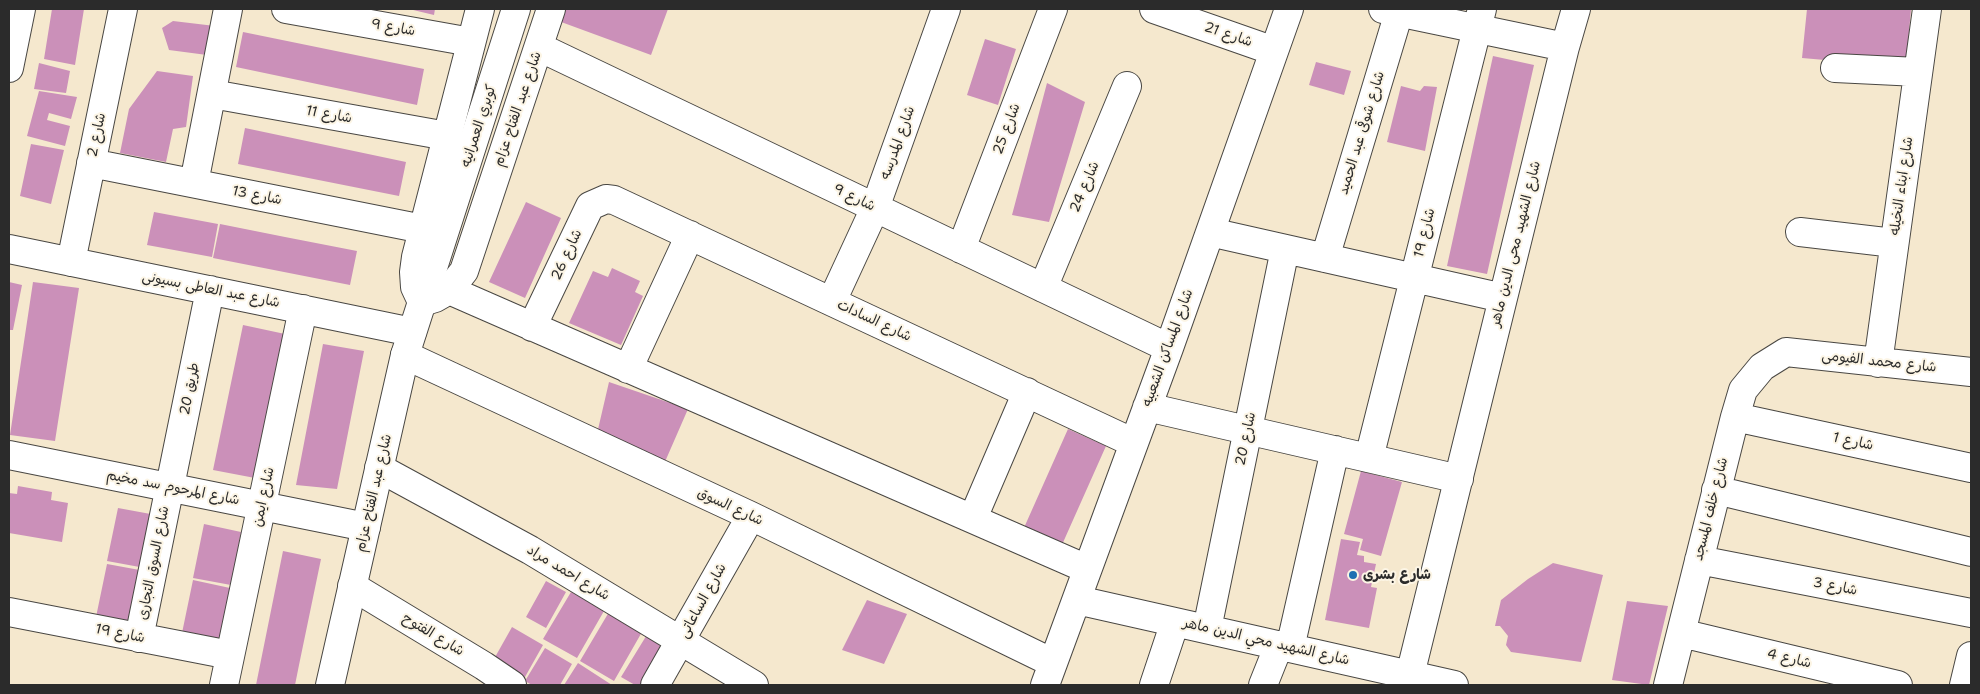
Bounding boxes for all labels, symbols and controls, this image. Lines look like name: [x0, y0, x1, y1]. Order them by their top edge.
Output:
street label: شارع 9: [369, 16, 417, 40]
street label: شارع 21: [1202, 19, 1254, 51]
street label: شارع عبد الفتاح عزام: [490, 49, 546, 169]
street label: شارع شوقى عبد الحميد: [1335, 69, 1389, 197]
street label: كوبري العمرانيه: [458, 83, 500, 169]
street label: شارع 25: [990, 101, 1024, 157]
street label: شارع 11: [305, 103, 353, 127]
street label: شارع المدرسه: [877, 104, 919, 182]
street label: شارع 2: [84, 111, 110, 159]
street label: شارع ابناء النخيله: [1887, 135, 1917, 237]
street label: شارع 24: [1067, 159, 1103, 215]
street label: شارع الشهيد محى الدين ماهر: [1487, 159, 1545, 329]
street label: شارع 9: [830, 181, 878, 215]
street label: شارع 13: [231, 183, 283, 209]
street label: شارع 19: [1411, 207, 1439, 259]
street label: شارع 26: [548, 227, 586, 283]
street label: شارع عبد العاطى بسيونى: [141, 268, 281, 312]
street label: شارع المساكن الشعبيه: [1139, 287, 1197, 409]
street label: شارع السادات: [834, 296, 914, 346]
street label: شارع محمد الفيومى: [1821, 348, 1937, 376]
street label: طريق 20: [177, 361, 203, 417]
street label: شارع 20: [1232, 411, 1260, 467]
street label: شارع 1: [1831, 430, 1875, 454]
street label: شارع عبد الفتاح عزام: [352, 432, 396, 554]
street label: شارع خلف المسجد: [1690, 456, 1732, 562]
street label: شارع ايمن: [249, 466, 279, 528]
street label: شارع المرحوم سد مخيم: [105, 467, 241, 509]
street label: شارع السوق: [694, 484, 766, 530]
street label: شارع السوق التجارى: [135, 505, 173, 621]
street label: شارع احمد مراد: [523, 542, 613, 604]
street label: شارع الساعاتى: [676, 561, 730, 641]
place label: شارع بشرى: [1363, 567, 1431, 583]
marker: شارع بشرى: [1347, 569, 1359, 581]
street label: شارع 3: [1811, 574, 1859, 600]
street label: شارع الفتوح: [399, 610, 467, 660]
street label: شارع الشهيد محي الدين ماهر: [1181, 615, 1351, 669]
street label: شارع 19: [94, 621, 146, 647]
street label: شارع 4: [1765, 646, 1813, 672]

